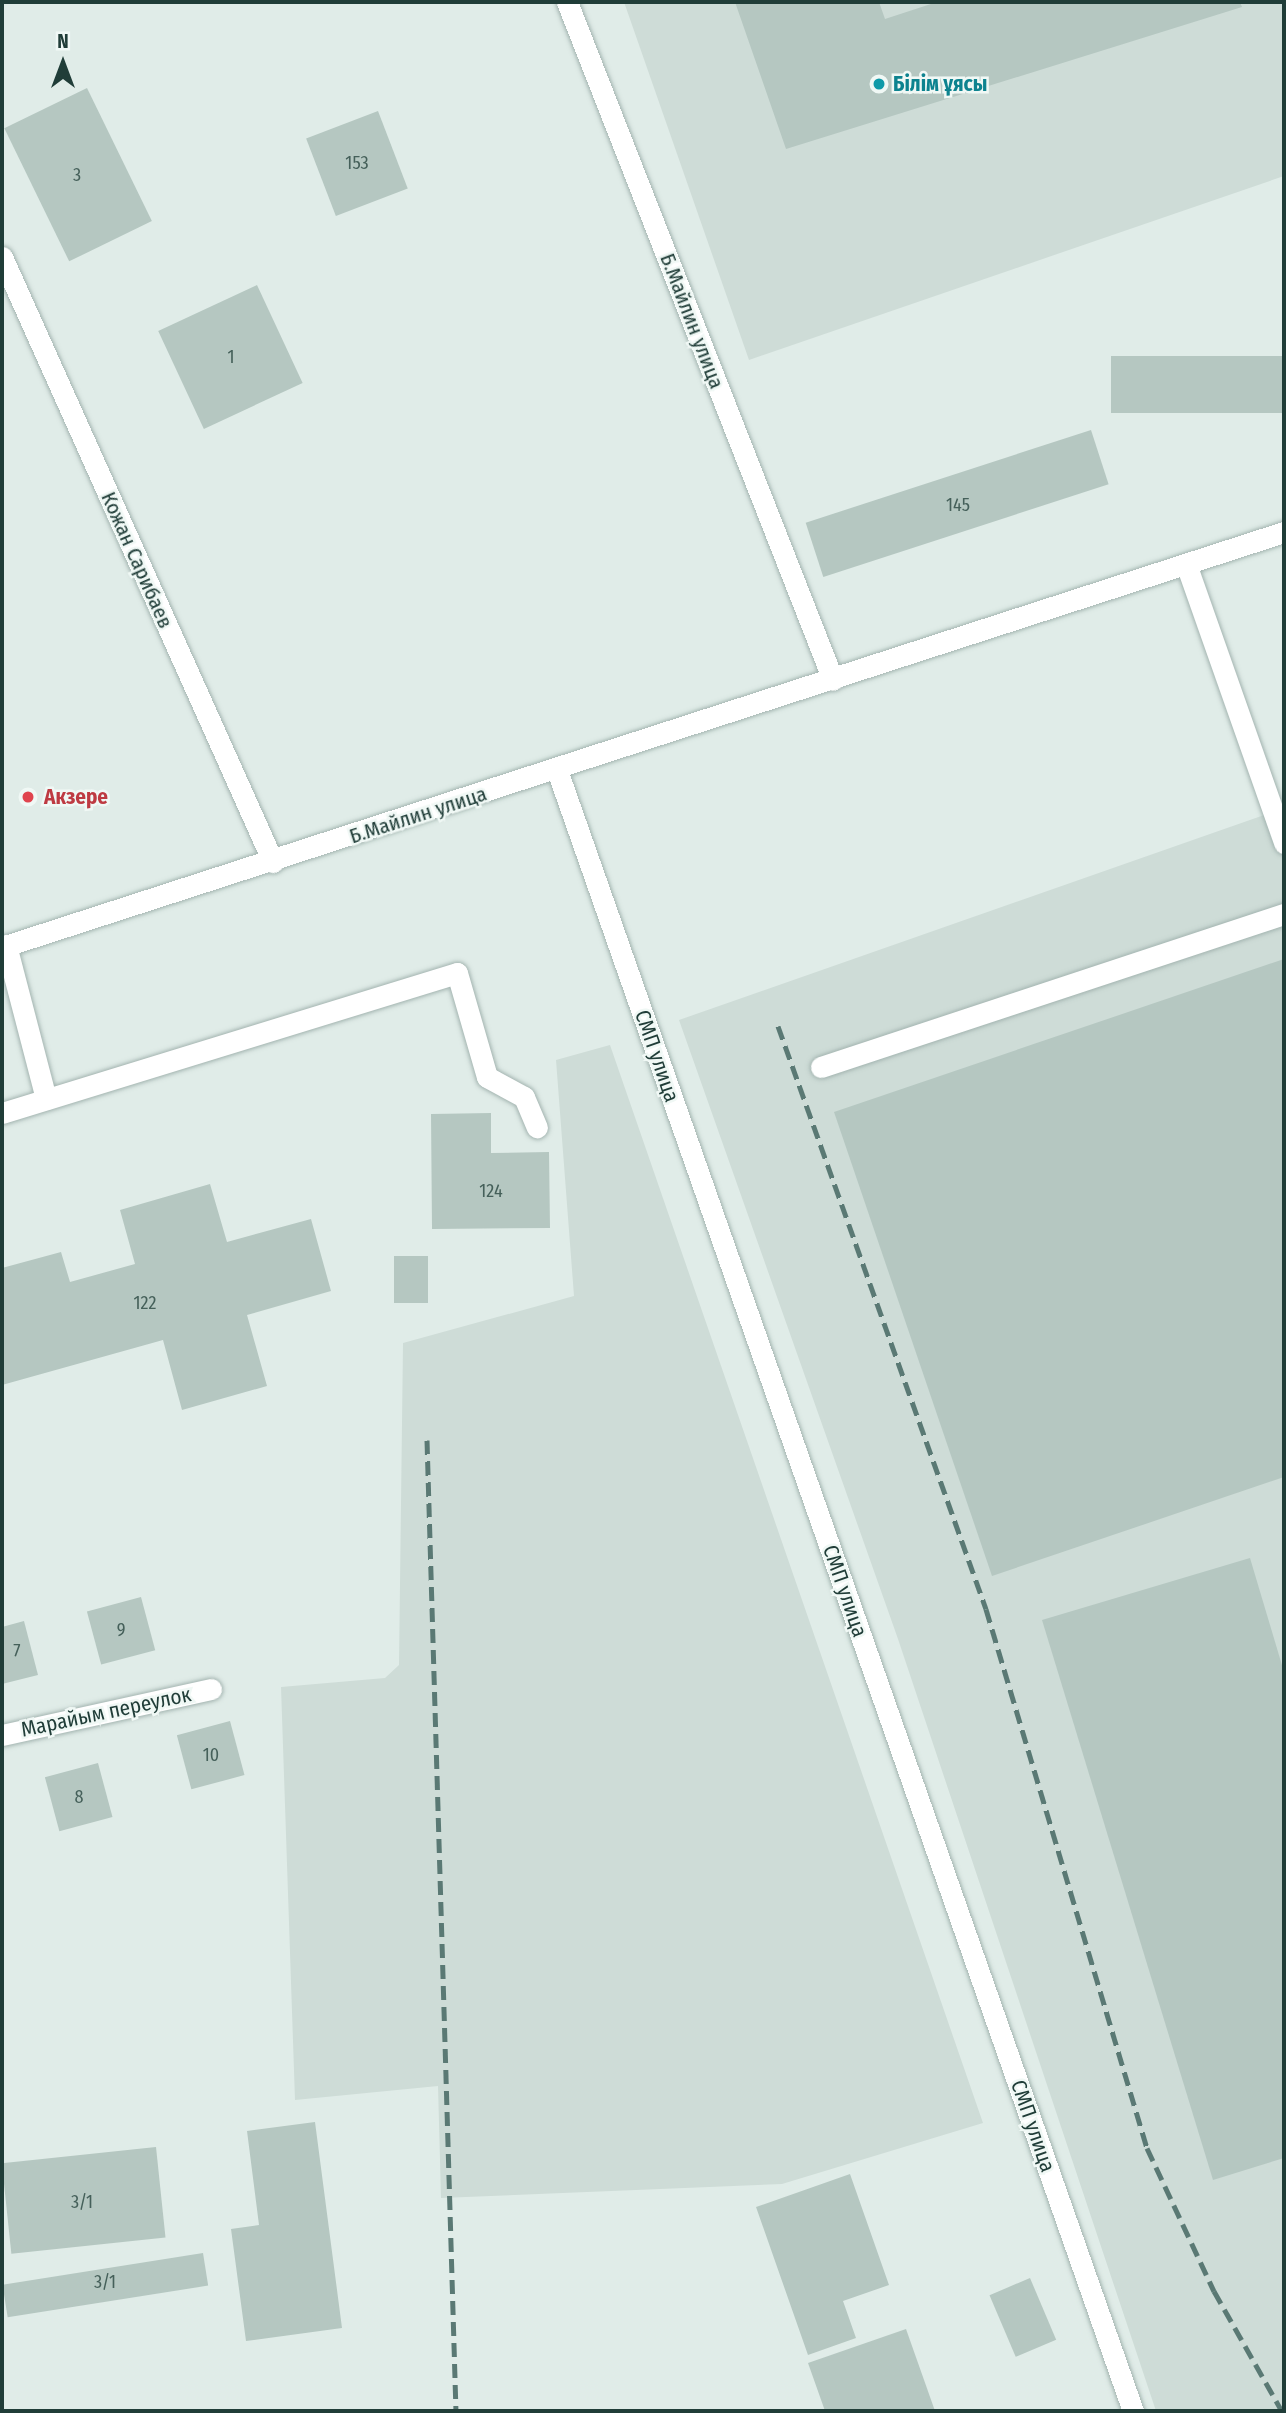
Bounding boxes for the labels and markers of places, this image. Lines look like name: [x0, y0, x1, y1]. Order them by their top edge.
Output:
place label: Білім ұясы: [893, 71, 987, 97]
marker: Білім ұясы: [871, 76, 887, 92]
place label: Акзере: [44, 784, 108, 810]
marker: Акзере: [18, 787, 38, 807]

